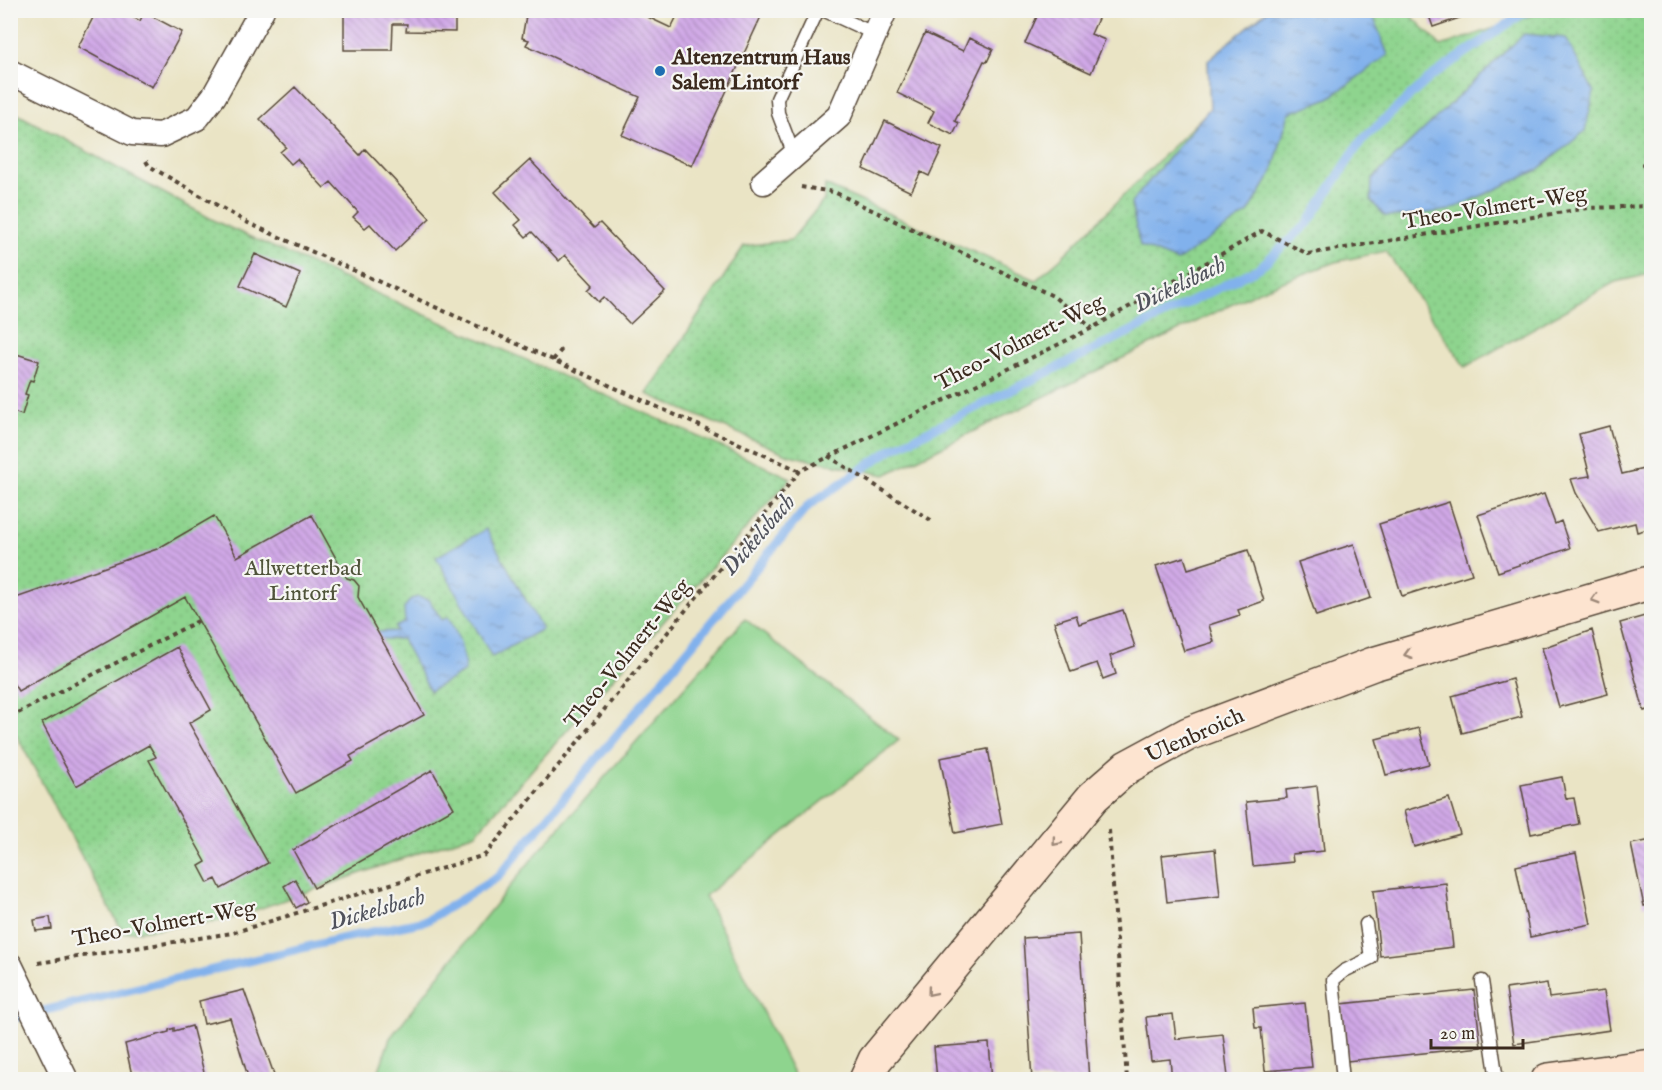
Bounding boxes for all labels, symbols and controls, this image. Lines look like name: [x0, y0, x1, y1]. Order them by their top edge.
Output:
place label: Altenzentrum Haus Salem Lintorf: [671, 44, 851, 97]
marker: Altenzentrum Haus Salem Lintorf: [653, 64, 667, 78]
street label: Theo-Volmert-Weg: [1401, 179, 1590, 236]
water label: Dickelsbach: [1129, 249, 1231, 321]
street label: Theo-Volmert-Weg: [931, 288, 1110, 398]
water label: Dickelsbach: [715, 488, 803, 582]
park label: Allwetterbad Lintorf: [243, 555, 362, 608]
street label: Theo-Volmert-Weg: [559, 572, 698, 735]
one-way arrow: [1590, 592, 1601, 604]
one-way arrow: [1403, 646, 1413, 659]
street label: Ulenbroich: [1141, 702, 1249, 770]
one-way arrow: [1052, 835, 1063, 846]
water label: Dickelsbach: [325, 882, 429, 938]
street label: Theo-Volmert-Weg: [70, 894, 259, 954]
one-way arrow: [927, 985, 938, 996]
scale bar: [1431, 1012, 1522, 1050]
text: 20 m: [1440, 1023, 1475, 1046]

